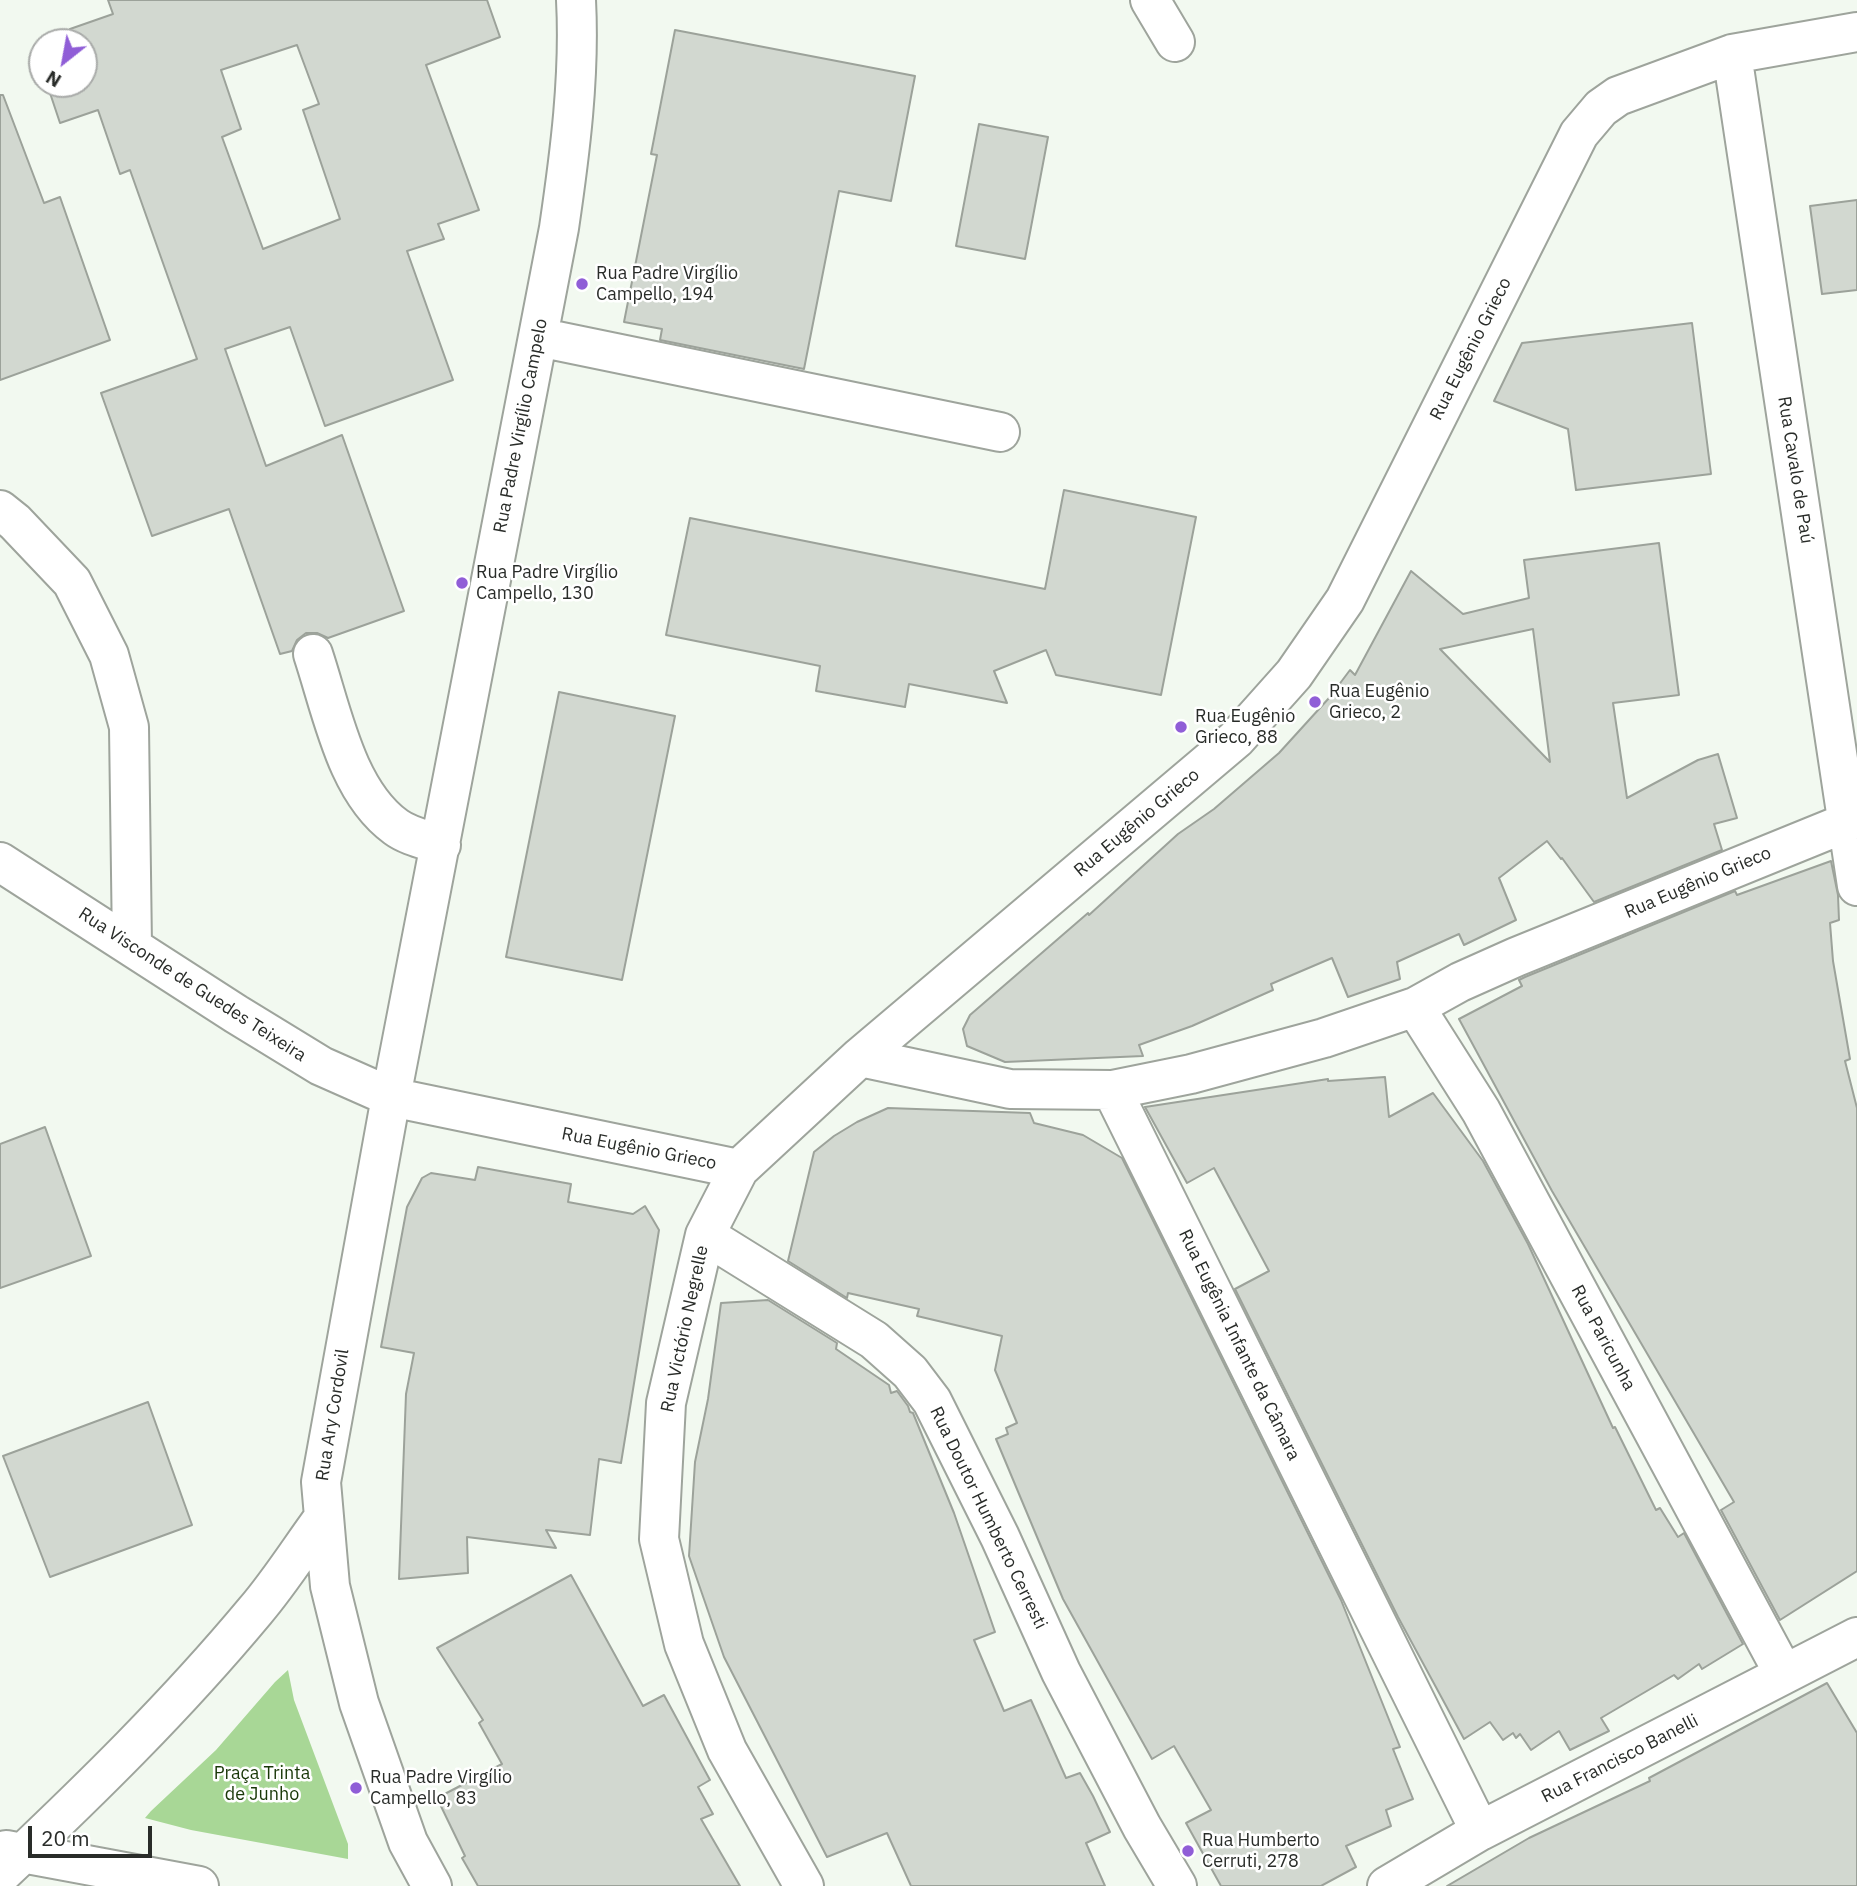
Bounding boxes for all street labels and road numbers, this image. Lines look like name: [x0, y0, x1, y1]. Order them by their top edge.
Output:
street label: Rua Eugênio Grieco: [1426, 274, 1516, 424]
street label: Rua Padre Virgílio Campelo: [490, 317, 552, 535]
street label: Rua Cavalo de Paú: [1773, 395, 1817, 545]
street label: Rua Eugênio Grieco: [1070, 764, 1204, 882]
street label: Rua Eugênio Grieco: [1621, 842, 1775, 924]
street label: Rua Visconde de Guedes Teixeira: [74, 903, 310, 1067]
street label: Rua Eugênio Grieco: [560, 1123, 718, 1175]
street label: Rua Eugênia Infante da Câmara: [1174, 1226, 1304, 1464]
street label: Rua Victório Negrelle: [657, 1244, 713, 1414]
street label: Rua Paricunha: [1566, 1282, 1640, 1394]
street label: Rua Ary Cordovil: [312, 1347, 354, 1483]
street label: Rua Doutor Humberto Cerresti: [925, 1403, 1051, 1633]
street label: Rua Francisco Banelli: [1538, 1710, 1702, 1808]

